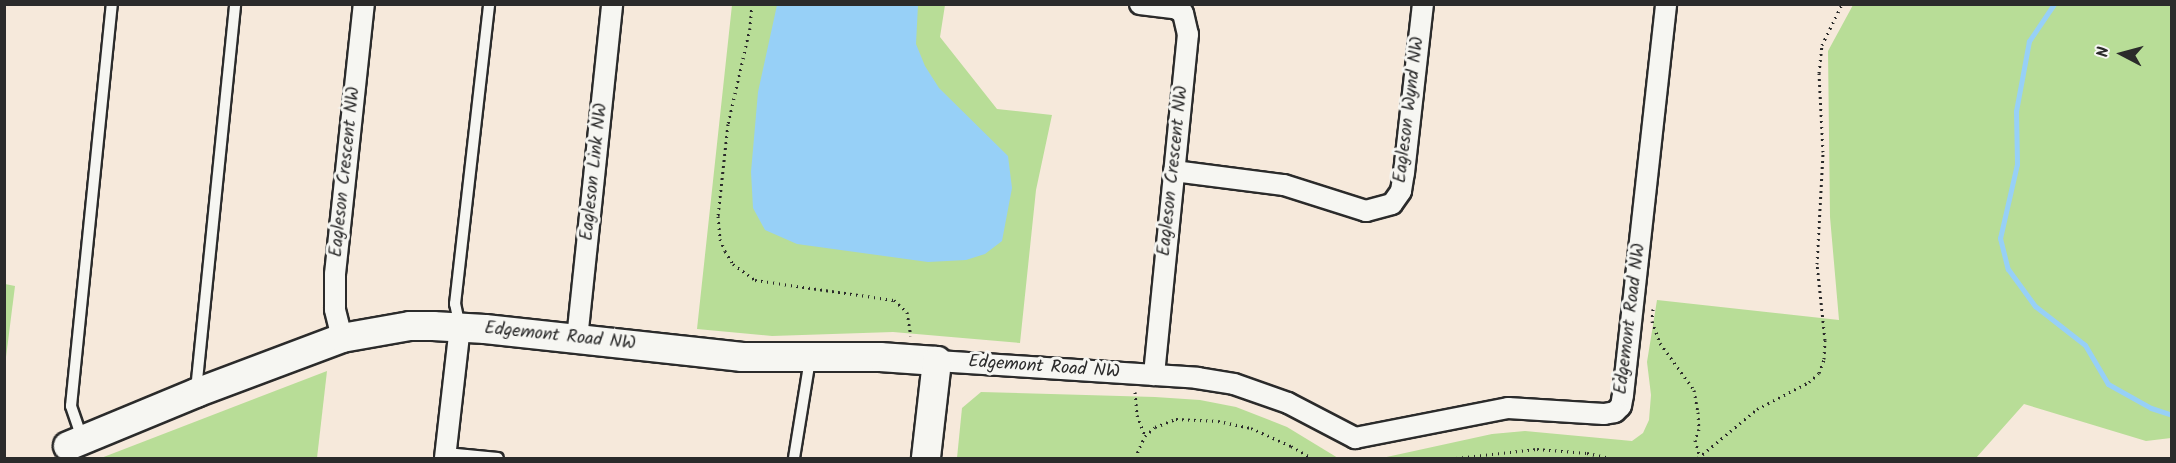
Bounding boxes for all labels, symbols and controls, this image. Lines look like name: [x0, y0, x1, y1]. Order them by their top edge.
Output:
north arrow: [2092, 24, 2152, 84]
street label: Eagleson Wynd NW: [1390, 36, 1430, 184]
text: N: [2091, 46, 2117, 58]
street label: Eagleson Crescent NW: [1154, 85, 1194, 257]
street label: Eagleson Crescent NW: [326, 86, 366, 258]
street label: Eagleson Link NW: [577, 102, 613, 242]
street label: Edgemont Road NW: [1611, 242, 1651, 396]
street label: Edgemont Road NW: [483, 318, 637, 356]
street label: Edgemont Road NW: [967, 352, 1121, 384]

